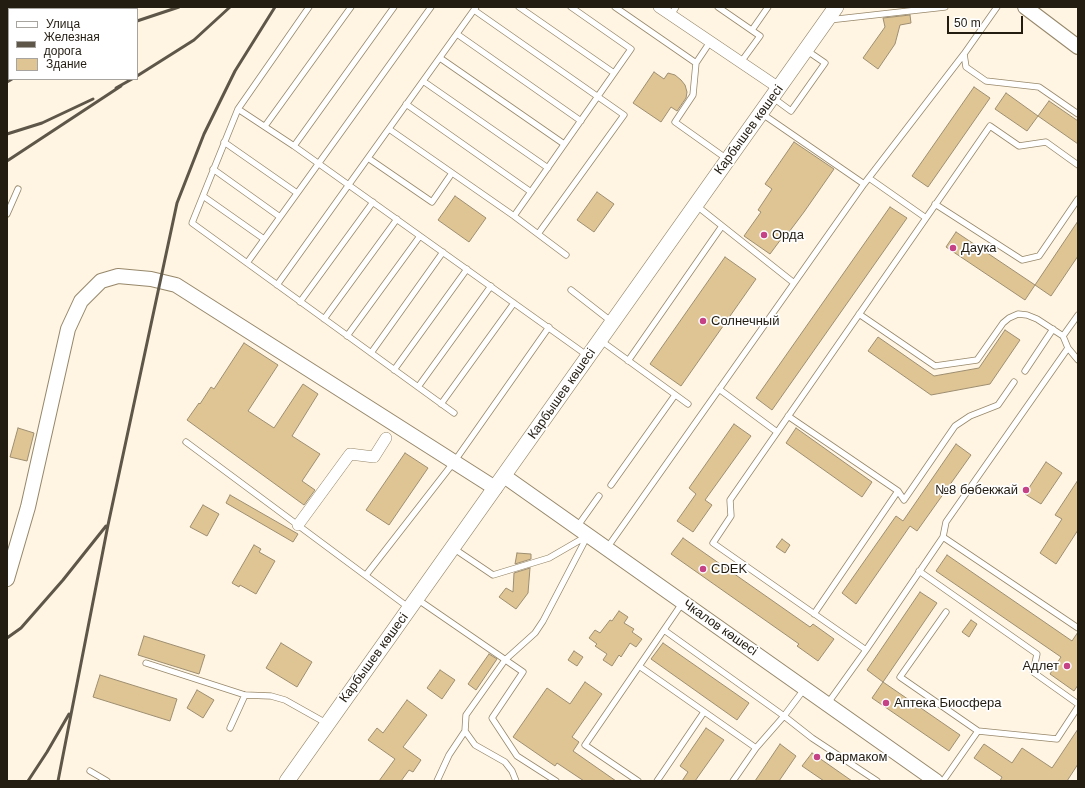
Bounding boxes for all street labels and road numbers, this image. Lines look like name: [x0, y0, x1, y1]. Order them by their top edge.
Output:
street label: Карбышев көшесі: [711, 82, 787, 178]
street label: Карбышев көшесі: [525, 346, 599, 442]
street label: Чкалов көшесі: [680, 597, 760, 659]
street label: Карбышев көшесі: [336, 610, 412, 706]

